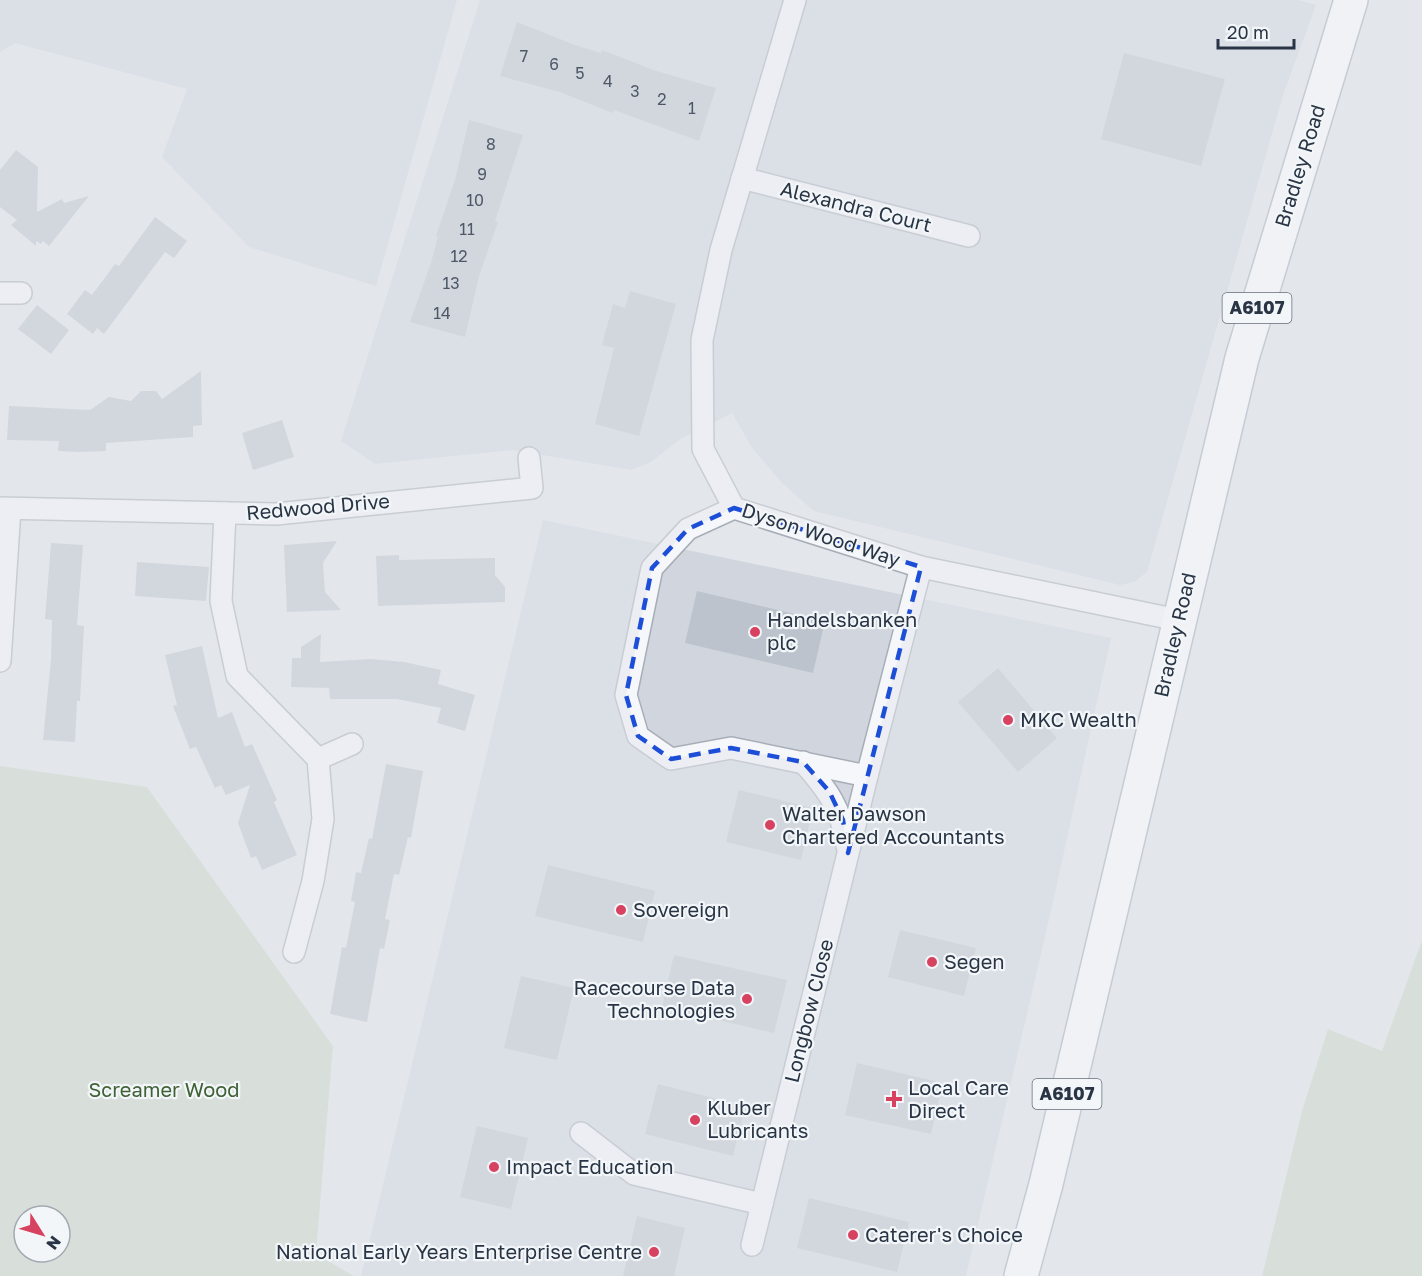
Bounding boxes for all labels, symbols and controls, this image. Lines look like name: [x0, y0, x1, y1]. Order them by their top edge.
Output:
scale bar: [1218, 12, 1294, 50]
text: 20 m: [1227, 21, 1269, 43]
house number: 7: [520, 46, 528, 66]
house number: 6: [549, 54, 559, 74]
house number: 5: [575, 63, 585, 83]
house number: 4: [603, 71, 613, 91]
house number: 3: [630, 81, 640, 101]
house number: 2: [657, 89, 667, 109]
house number: 1: [688, 98, 696, 118]
street label: Bradley Road: [1269, 101, 1329, 230]
house number: 8: [486, 134, 496, 154]
house number: 9: [477, 164, 487, 184]
street label: Alexandra Court: [778, 176, 934, 236]
house number: 10: [466, 190, 484, 210]
house number: 11: [459, 219, 475, 239]
house number: 12: [450, 246, 468, 266]
house number: 13: [442, 273, 460, 293]
road number: A6107: [1222, 293, 1292, 323]
house number: 14: [433, 303, 451, 323]
street label: Redwood Drive: [245, 488, 391, 524]
street label: Dyson Wood Way: [739, 497, 904, 571]
street label: Bradley Road: [1148, 570, 1200, 699]
place label: Handelsbanken plc: [767, 607, 917, 654]
marker: Handelsbanken plc: [748, 625, 762, 639]
place label: MKC Wealth: [1020, 707, 1137, 731]
marker: MKC Wealth: [1001, 713, 1015, 727]
place label: Walter Dawson Chartered Accountants: [782, 801, 1005, 848]
marker: Walter Dawson Chartered Accountants: [763, 818, 777, 832]
place label: Sovereign: [633, 897, 729, 921]
marker: Sovereign: [614, 903, 628, 917]
street label: Longbow Close: [779, 936, 837, 1085]
place label: Segen: [944, 949, 1005, 973]
marker: Segen: [925, 955, 939, 969]
place label: Racecourse Data Technologies: [573, 975, 735, 1022]
marker: Racecourse Data Technologies: [740, 992, 754, 1006]
place label: Local Care Direct: [908, 1075, 1009, 1122]
park label: Screamer Wood: [89, 1077, 240, 1101]
road number: A6107: [1032, 1079, 1102, 1109]
marker: Local Care Direct: [885, 1090, 903, 1108]
place label: Kluber Lubricants: [707, 1095, 808, 1142]
marker: Kluber Lubricants: [688, 1113, 702, 1127]
place label: Impact Education: [506, 1154, 674, 1178]
marker: Impact Education: [487, 1160, 501, 1174]
north arrow: [12, 1204, 72, 1264]
place label: Caterer's Choice: [865, 1222, 1023, 1246]
marker: Caterer's Choice: [846, 1228, 860, 1242]
text: N: [42, 1232, 66, 1254]
place label: National Early Years Enterprise Centre: [276, 1239, 642, 1263]
marker: National Early Years Enterprise Centre: [647, 1245, 661, 1259]

